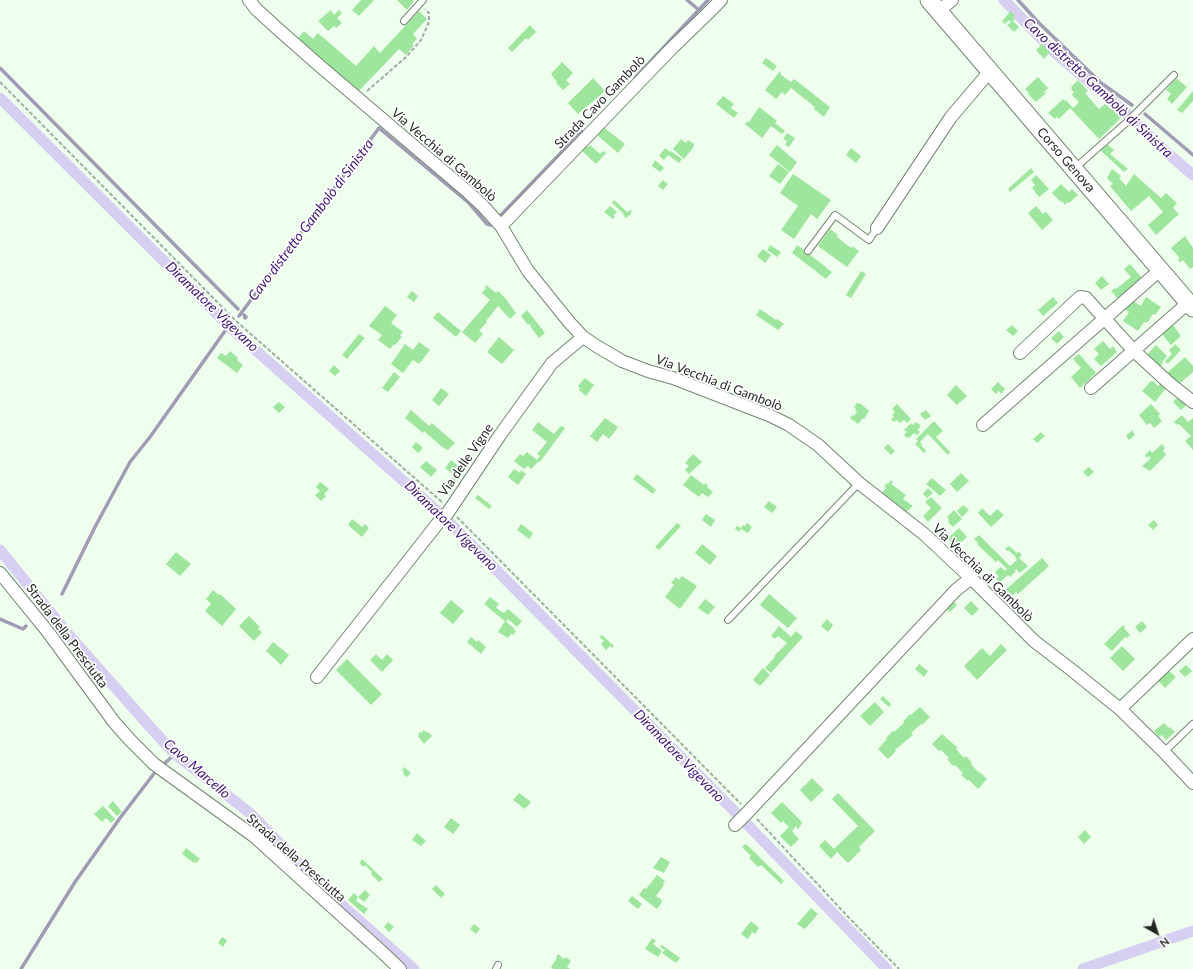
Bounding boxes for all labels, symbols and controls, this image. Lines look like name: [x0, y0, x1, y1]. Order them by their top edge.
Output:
water label: Cavo distretto Gambolò di Sinistra: [1020, 14, 1176, 162]
street label: Strada Cavo Gambolò: [551, 52, 649, 152]
street label: Via Vecchia di Gambolò: [388, 105, 500, 205]
street label: Corso Genova: [1034, 124, 1098, 196]
water label: Cavo distretto Gambolò di Sinistra: [245, 136, 377, 304]
water label: Diramatore Vigevano: [162, 258, 262, 356]
street label: Via Vecchia di Gambolò: [654, 352, 784, 414]
street label: Via delle Vigne: [435, 421, 497, 499]
water label: Diramatore Vigevano: [401, 477, 501, 575]
street label: Via Vecchia di Gambolò: [929, 521, 1037, 625]
street label: Strada della Presciutta: [23, 581, 111, 691]
water label: Diramatore Vigevano: [630, 706, 728, 806]
water label: Cavo Marcello: [160, 735, 234, 803]
street label: Strada della Presciutta: [243, 811, 349, 905]
north arrow: [1137, 913, 1177, 953]
text: N: [1157, 935, 1172, 950]

